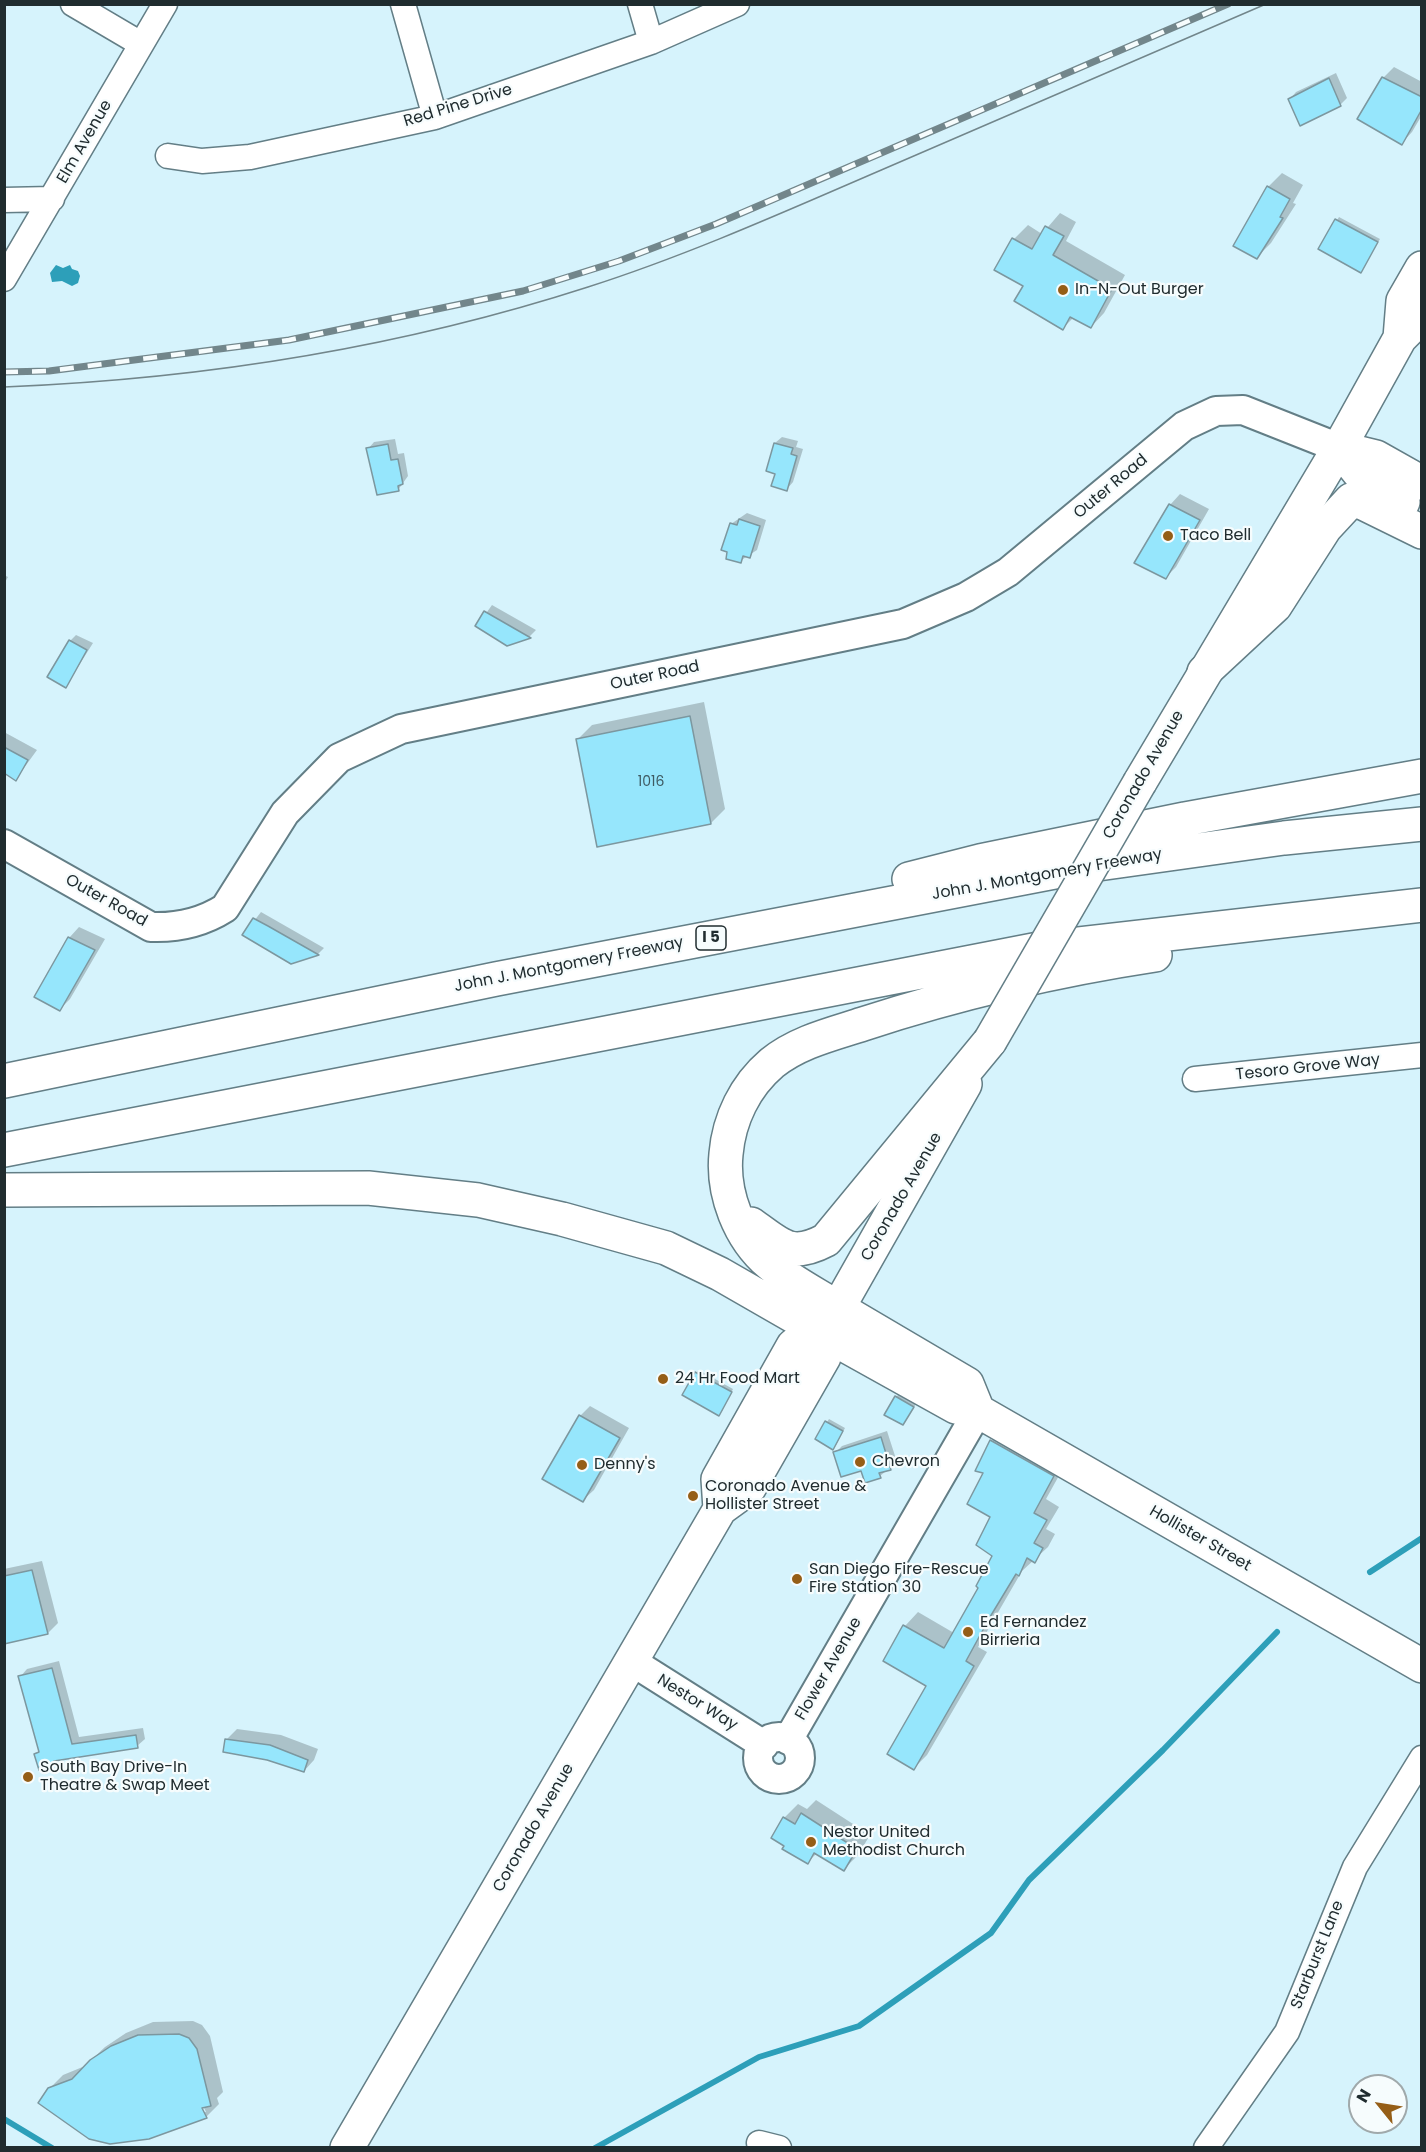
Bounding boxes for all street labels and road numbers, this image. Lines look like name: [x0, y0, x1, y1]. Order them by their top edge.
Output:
street label: Red Pine Drive: [401, 80, 515, 132]
street label: Elm Avenue: [53, 97, 117, 187]
street label: Outer Road: [1070, 451, 1152, 523]
street label: Outer Road: [609, 657, 701, 695]
street label: Coronado Avenue: [1099, 707, 1189, 843]
street label: John J. Montgomery Freeway: [931, 845, 1163, 905]
street label: Outer Road: [62, 871, 150, 931]
road number: I 5: [696, 926, 726, 950]
street label: John J. Montgomery Freeway: [453, 933, 685, 997]
street label: Tesoro Grove Way: [1235, 1051, 1381, 1085]
street label: Coronado Avenue: [857, 1129, 947, 1265]
street label: Hollister Street: [1146, 1502, 1254, 1576]
street label: Flower Avenue: [792, 1614, 866, 1724]
street label: Nestor Way: [653, 1671, 741, 1735]
street label: Coronado Avenue: [489, 1760, 579, 1896]
street label: Starburst Lane: [1287, 1898, 1349, 2012]

